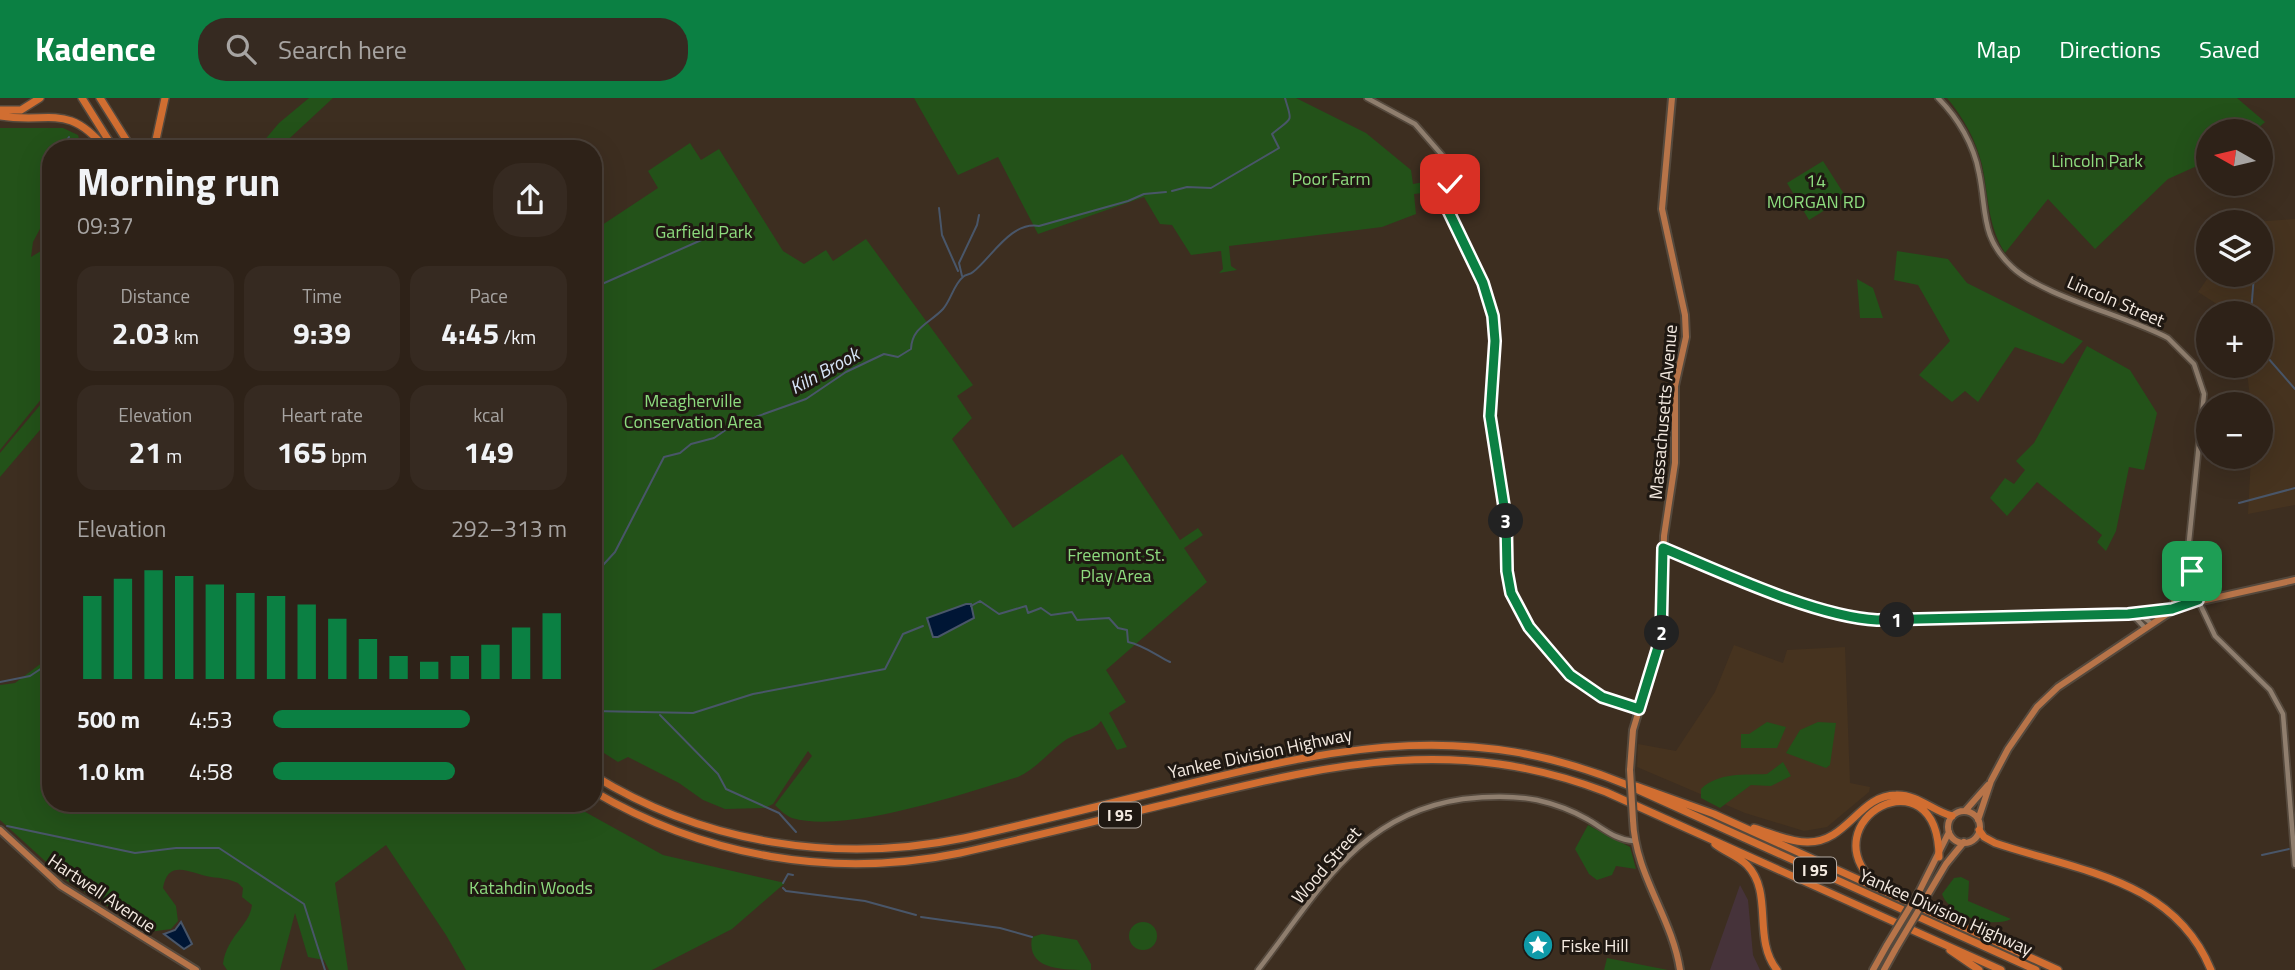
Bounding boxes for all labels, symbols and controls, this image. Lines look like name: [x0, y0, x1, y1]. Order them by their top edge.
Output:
search box: [198, 18, 688, 81]
text: Kadence: [35, 24, 156, 74]
icon: search: [222, 30, 260, 68]
text: Search here: [278, 30, 407, 69]
text: Map: [1976, 31, 2021, 67]
text: Directions: [2059, 31, 2161, 67]
text: Saved: [2199, 31, 2260, 67]
north arrow: [2196, 119, 2273, 196]
map controls: [2196, 119, 2273, 469]
park label: Lincoln Park: [2051, 147, 2143, 174]
text: Morning run: [77, 153, 280, 211]
pin: [1420, 154, 1480, 214]
button: share: [493, 163, 567, 237]
park label: Poor Farm: [1292, 165, 1370, 192]
icon: check: [1431, 165, 1469, 203]
park label: 14 MORGAN RD: [1767, 167, 1865, 215]
text: 09:37: [77, 208, 134, 243]
button: layers: [2196, 210, 2273, 287]
park label: Garfield Park: [655, 218, 753, 245]
street label: Lincoln Street: [2063, 268, 2170, 334]
text: Distance: [121, 281, 190, 310]
text: Time: [302, 281, 342, 310]
text: Pace: [469, 281, 508, 310]
button: +: [2196, 301, 2273, 378]
text: 2.03: [112, 310, 170, 356]
text: 9:39: [293, 310, 351, 356]
text: 4:45: [441, 310, 499, 356]
text: km: [170, 322, 199, 351]
text: /km: [499, 322, 536, 351]
street label: Massachusetts Avenue: [1642, 323, 1684, 501]
water label: Kiln Brook: [784, 338, 866, 401]
park label: Meagherville Conservation Area: [624, 387, 762, 435]
button: −: [2196, 392, 2273, 469]
text: Elevation: [118, 400, 192, 429]
text: Heart rate: [281, 400, 363, 429]
text: kcal: [473, 400, 504, 429]
text: 21: [128, 429, 162, 475]
text: 165: [277, 429, 327, 475]
text: 149: [463, 429, 514, 475]
text: m: [162, 441, 182, 470]
text: bpm: [327, 441, 367, 470]
pin: 3: [1488, 504, 1524, 538]
text: 3: [1500, 506, 1511, 535]
text: Elevation: [77, 511, 166, 546]
text: 292–313 m: [451, 511, 567, 546]
park label: Freemont St. Play Area: [1067, 541, 1165, 589]
pin: [2162, 541, 2222, 601]
icon: arrive: [2173, 552, 2211, 590]
pin: 1: [1880, 602, 1914, 638]
text: 1: [1891, 605, 1902, 634]
pin: 2: [1644, 616, 1680, 650]
text: 2: [1656, 618, 1667, 647]
text: 500 m: [77, 702, 140, 737]
text: 4:53: [189, 702, 233, 737]
street label: Yankee Division Highway: [1165, 720, 1355, 786]
text: 1.0 km: [77, 754, 145, 789]
text: 4:58: [189, 754, 233, 789]
road number: I 95: [1099, 802, 1141, 828]
street label: Wood Street: [1285, 820, 1368, 910]
street label: Hartwell Avenue: [43, 847, 161, 939]
road number: I 95: [1794, 858, 1836, 883]
street label: Yankee Division Highway: [1855, 862, 2037, 963]
park label: Katahdin Woods: [469, 874, 593, 901]
place icon: Fiske Hill: [1521, 928, 1555, 962]
place label: Fiske Hill: [1561, 932, 1629, 959]

